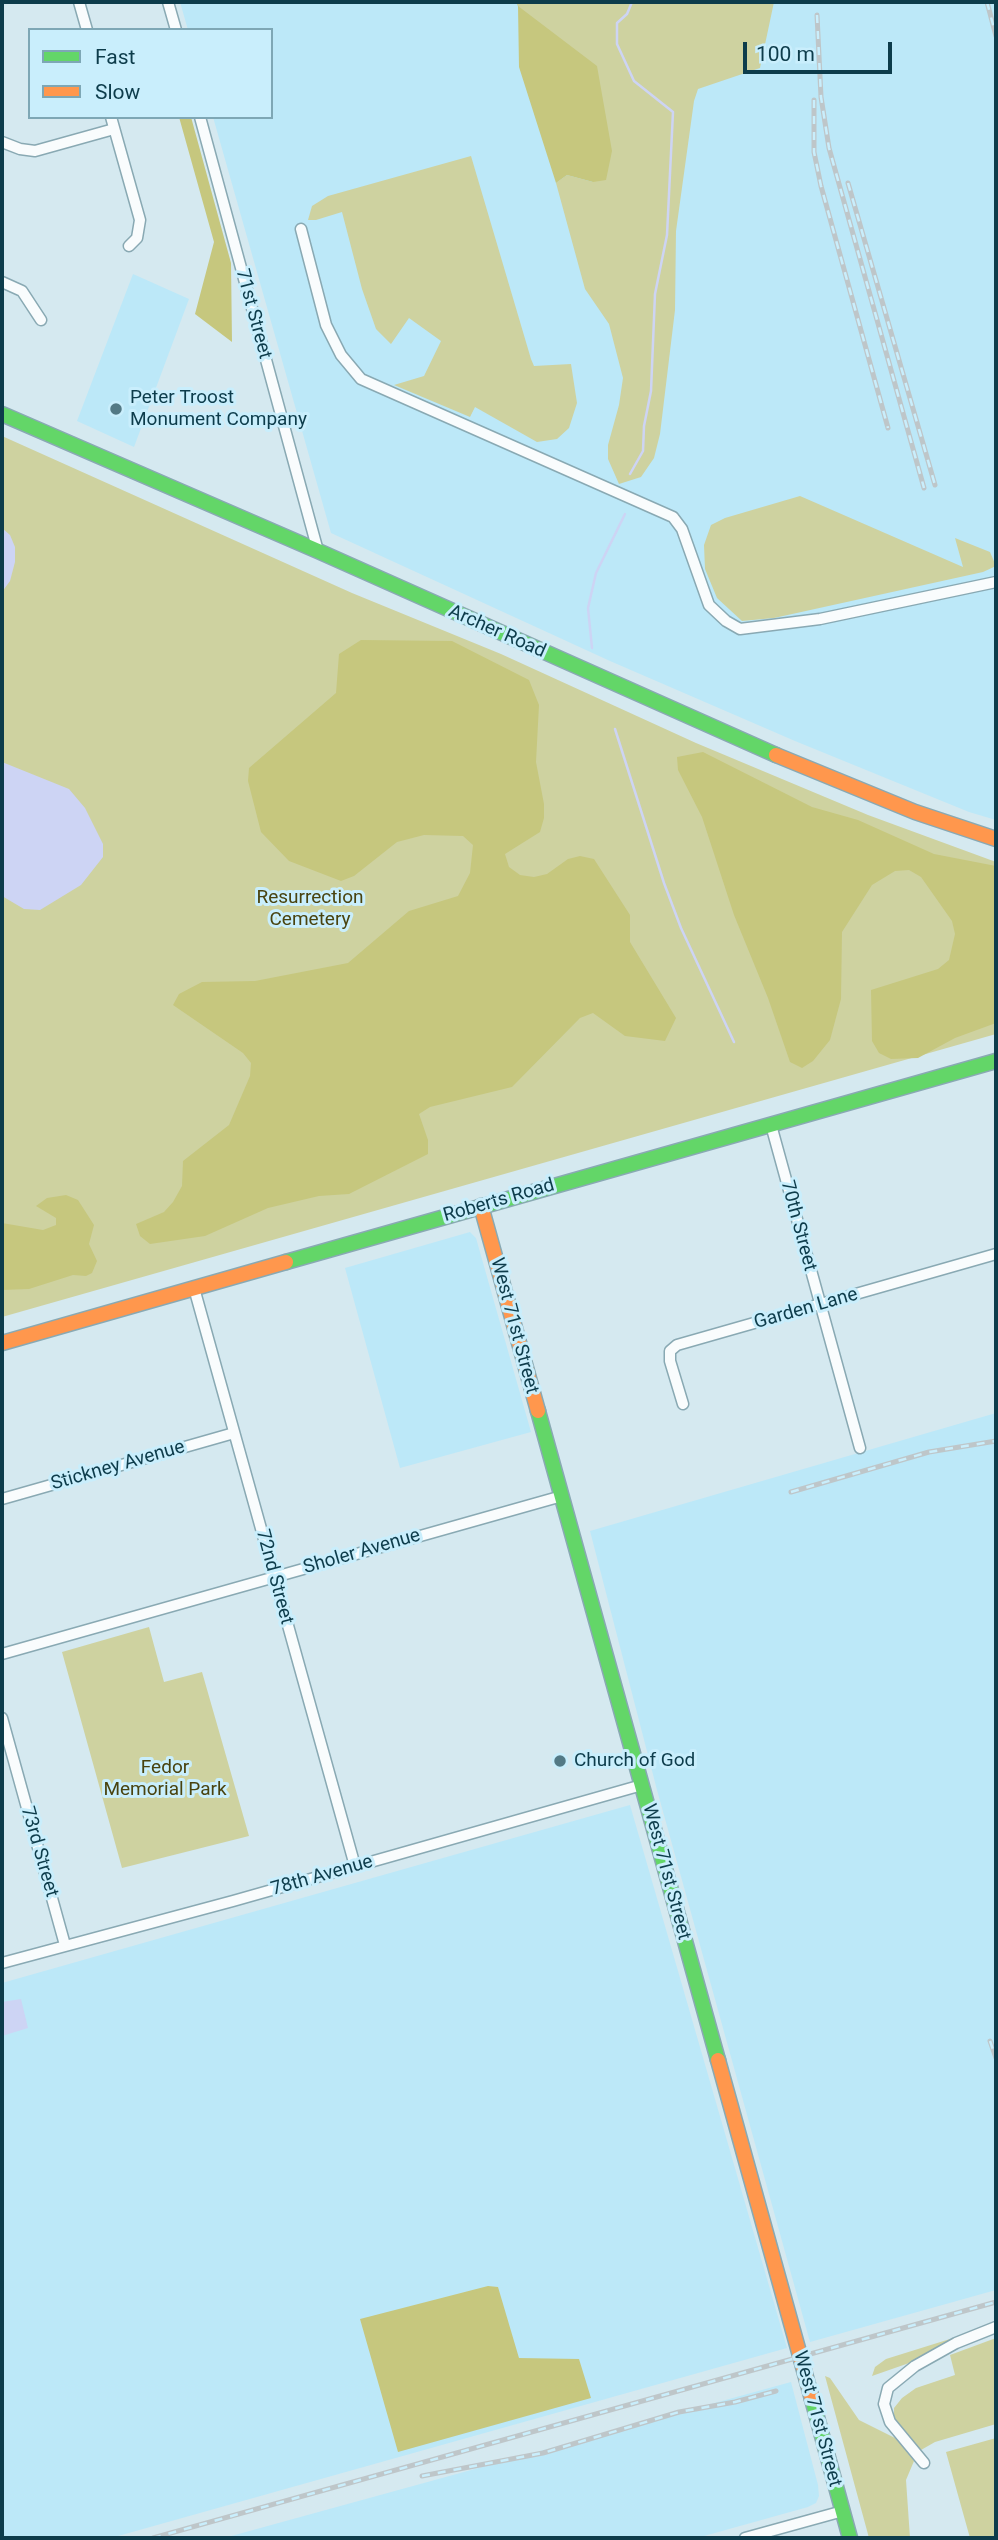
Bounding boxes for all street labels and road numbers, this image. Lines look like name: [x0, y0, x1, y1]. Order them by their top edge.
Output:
street label: 71st Street: [230, 267, 276, 361]
street label: Archer Road: [445, 600, 549, 664]
street label: Roberts Road: [441, 1174, 557, 1228]
street label: 70th Street: [775, 1178, 821, 1274]
street label: West 71st Street: [485, 1256, 543, 1396]
street label: Garden Lane: [752, 1283, 860, 1335]
street label: Stickney Avenue: [49, 1436, 187, 1496]
street label: Sholer Avenue: [301, 1524, 423, 1580]
street label: 72nd Street: [250, 1527, 298, 1627]
street label: West 71st Street: [637, 1802, 695, 1942]
street label: 73rd Street: [15, 1804, 63, 1900]
street label: 78th Avenue: [268, 1851, 376, 1901]
street label: West 71st Street: [788, 2349, 846, 2489]

